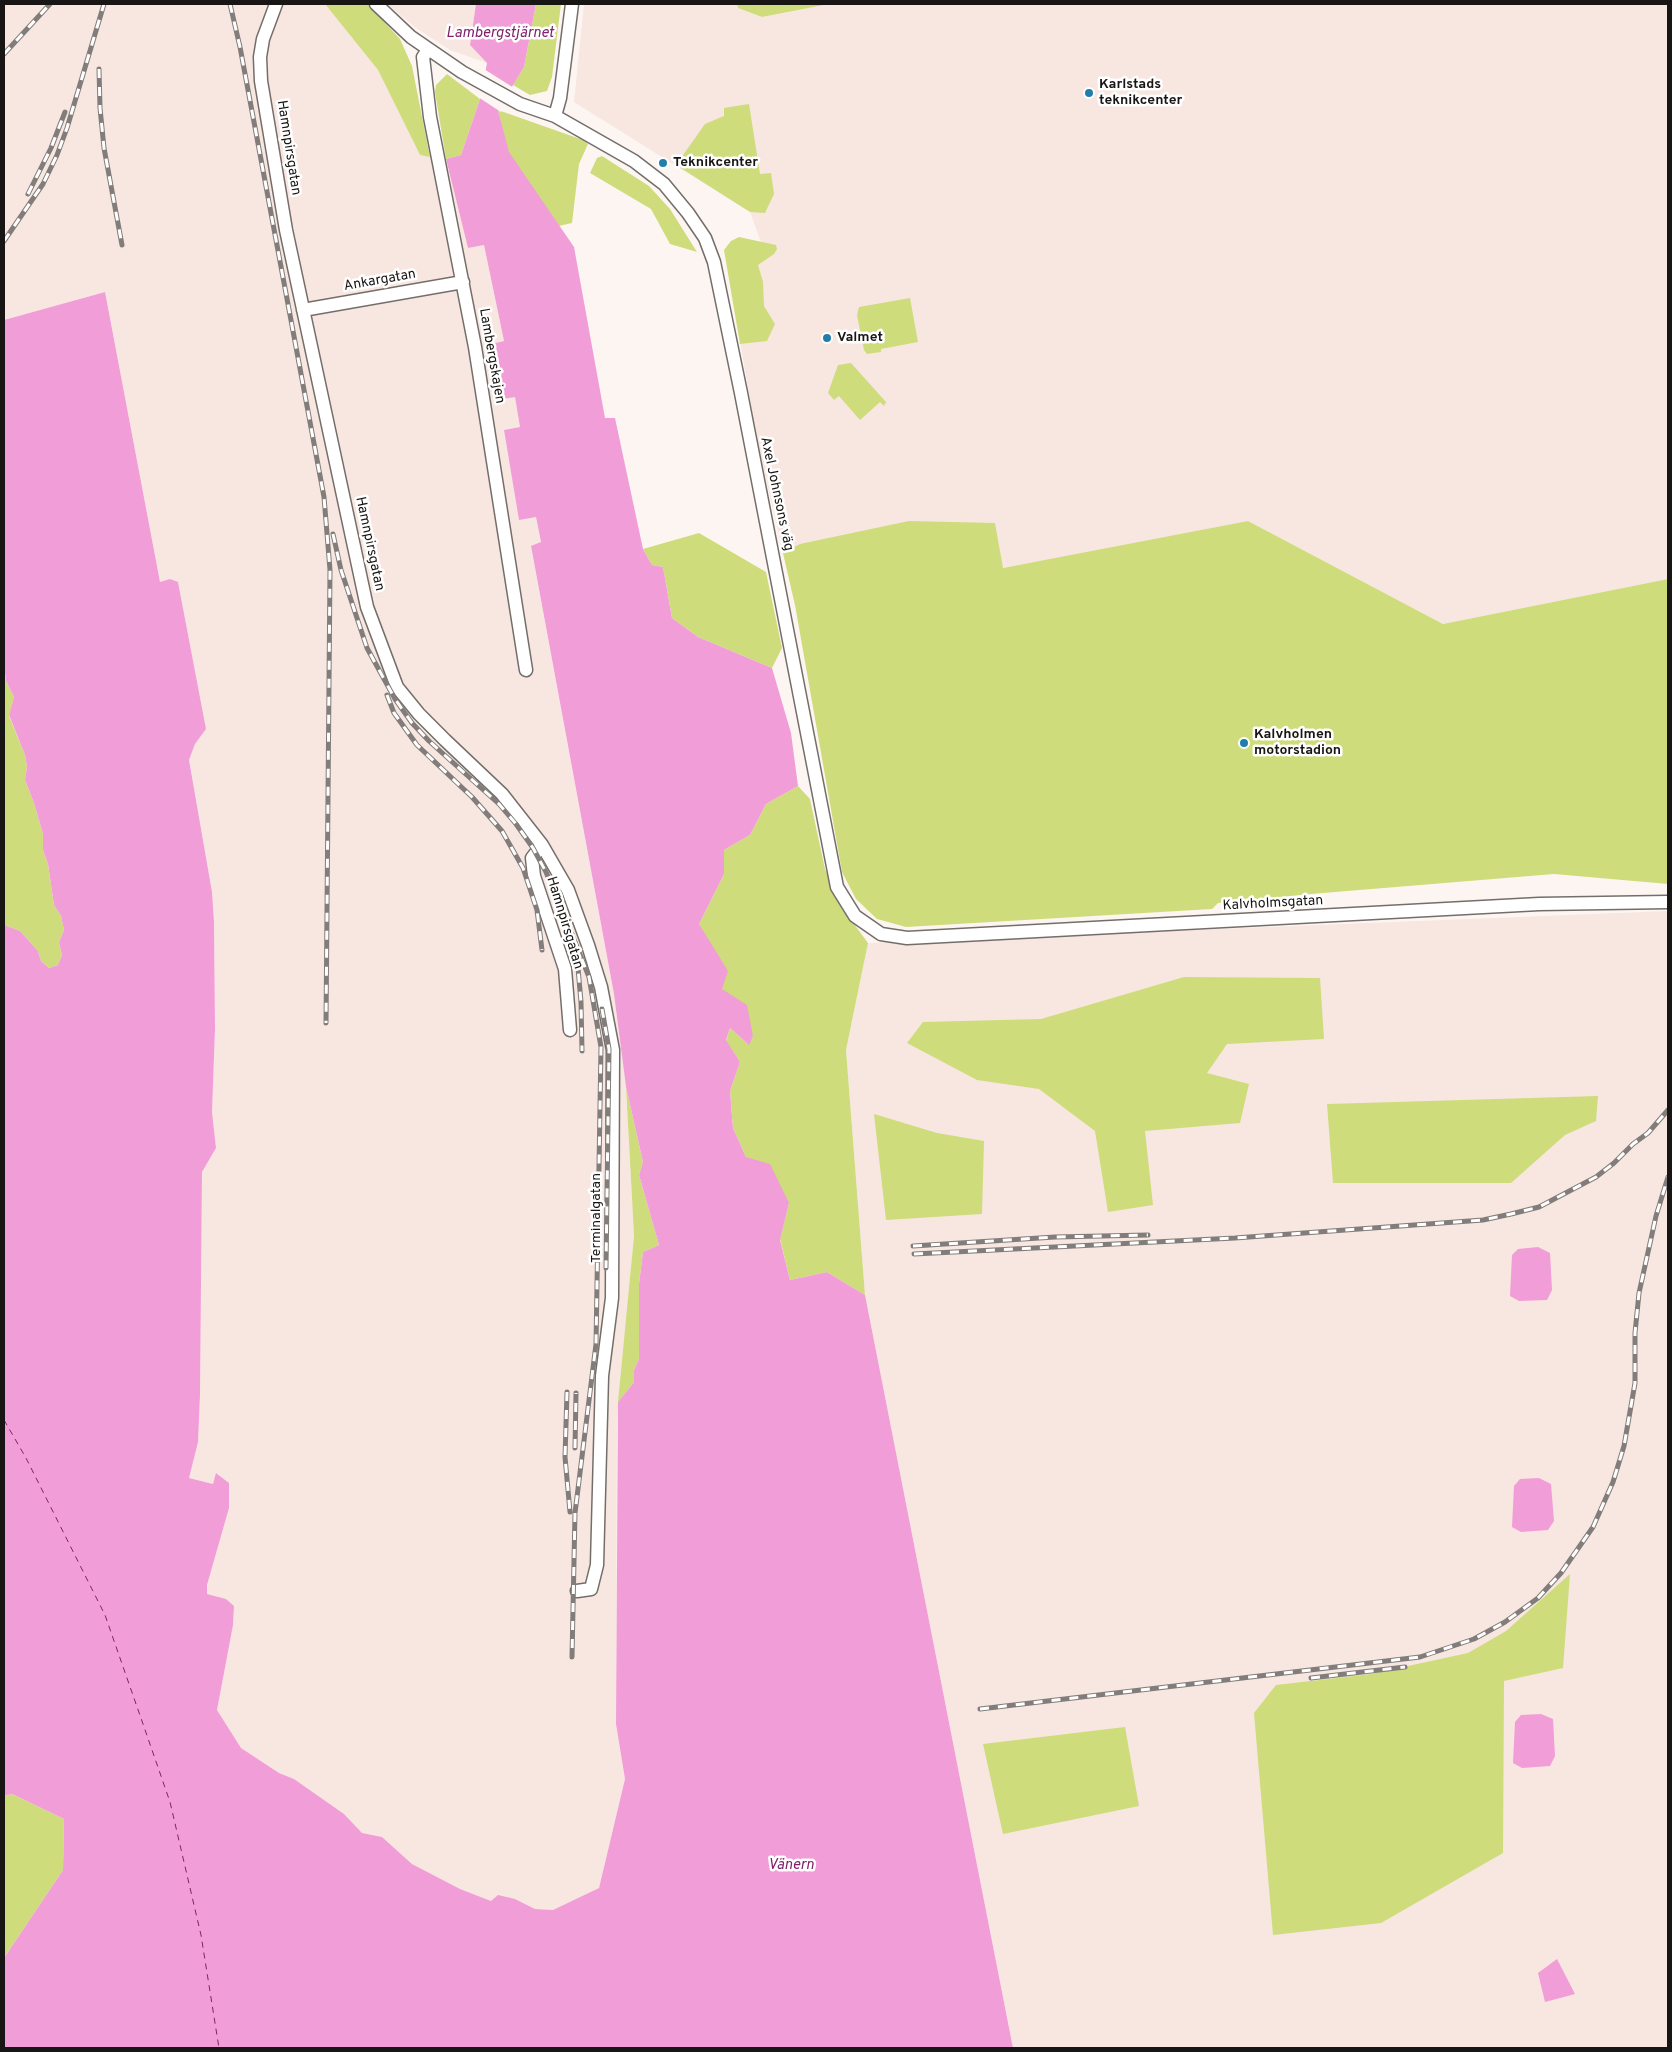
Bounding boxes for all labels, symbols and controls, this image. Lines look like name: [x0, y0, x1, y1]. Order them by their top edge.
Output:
water label: Lambergstjärnet: [446, 25, 554, 43]
place label: Karlstads teknikcenter: [1099, 77, 1182, 110]
marker: Karlstads teknikcenter: [1083, 87, 1095, 99]
street label: Hamnpirsgatan: [272, 99, 304, 197]
place label: Teknikcenter: [673, 155, 758, 171]
marker: Teknikcenter: [657, 157, 669, 169]
street label: Ankargatan: [343, 266, 417, 296]
street label: Lambergskajen: [474, 307, 508, 405]
place label: Valmet: [837, 330, 883, 346]
marker: Valmet: [821, 332, 833, 344]
street label: Axel Johnsons väg: [756, 435, 796, 553]
street label: Hamnpirsgatan: [351, 495, 387, 593]
place label: Kalvholmen motorstadion: [1254, 727, 1341, 760]
marker: Kalvholmen motorstadion: [1238, 737, 1250, 749]
street label: Hamnpirsgatan: [542, 875, 586, 971]
street label: Kalvholmsgatan: [1222, 893, 1324, 915]
street label: Terminalgatan: [589, 1173, 605, 1263]
water label: Vänern: [768, 1857, 814, 1875]

